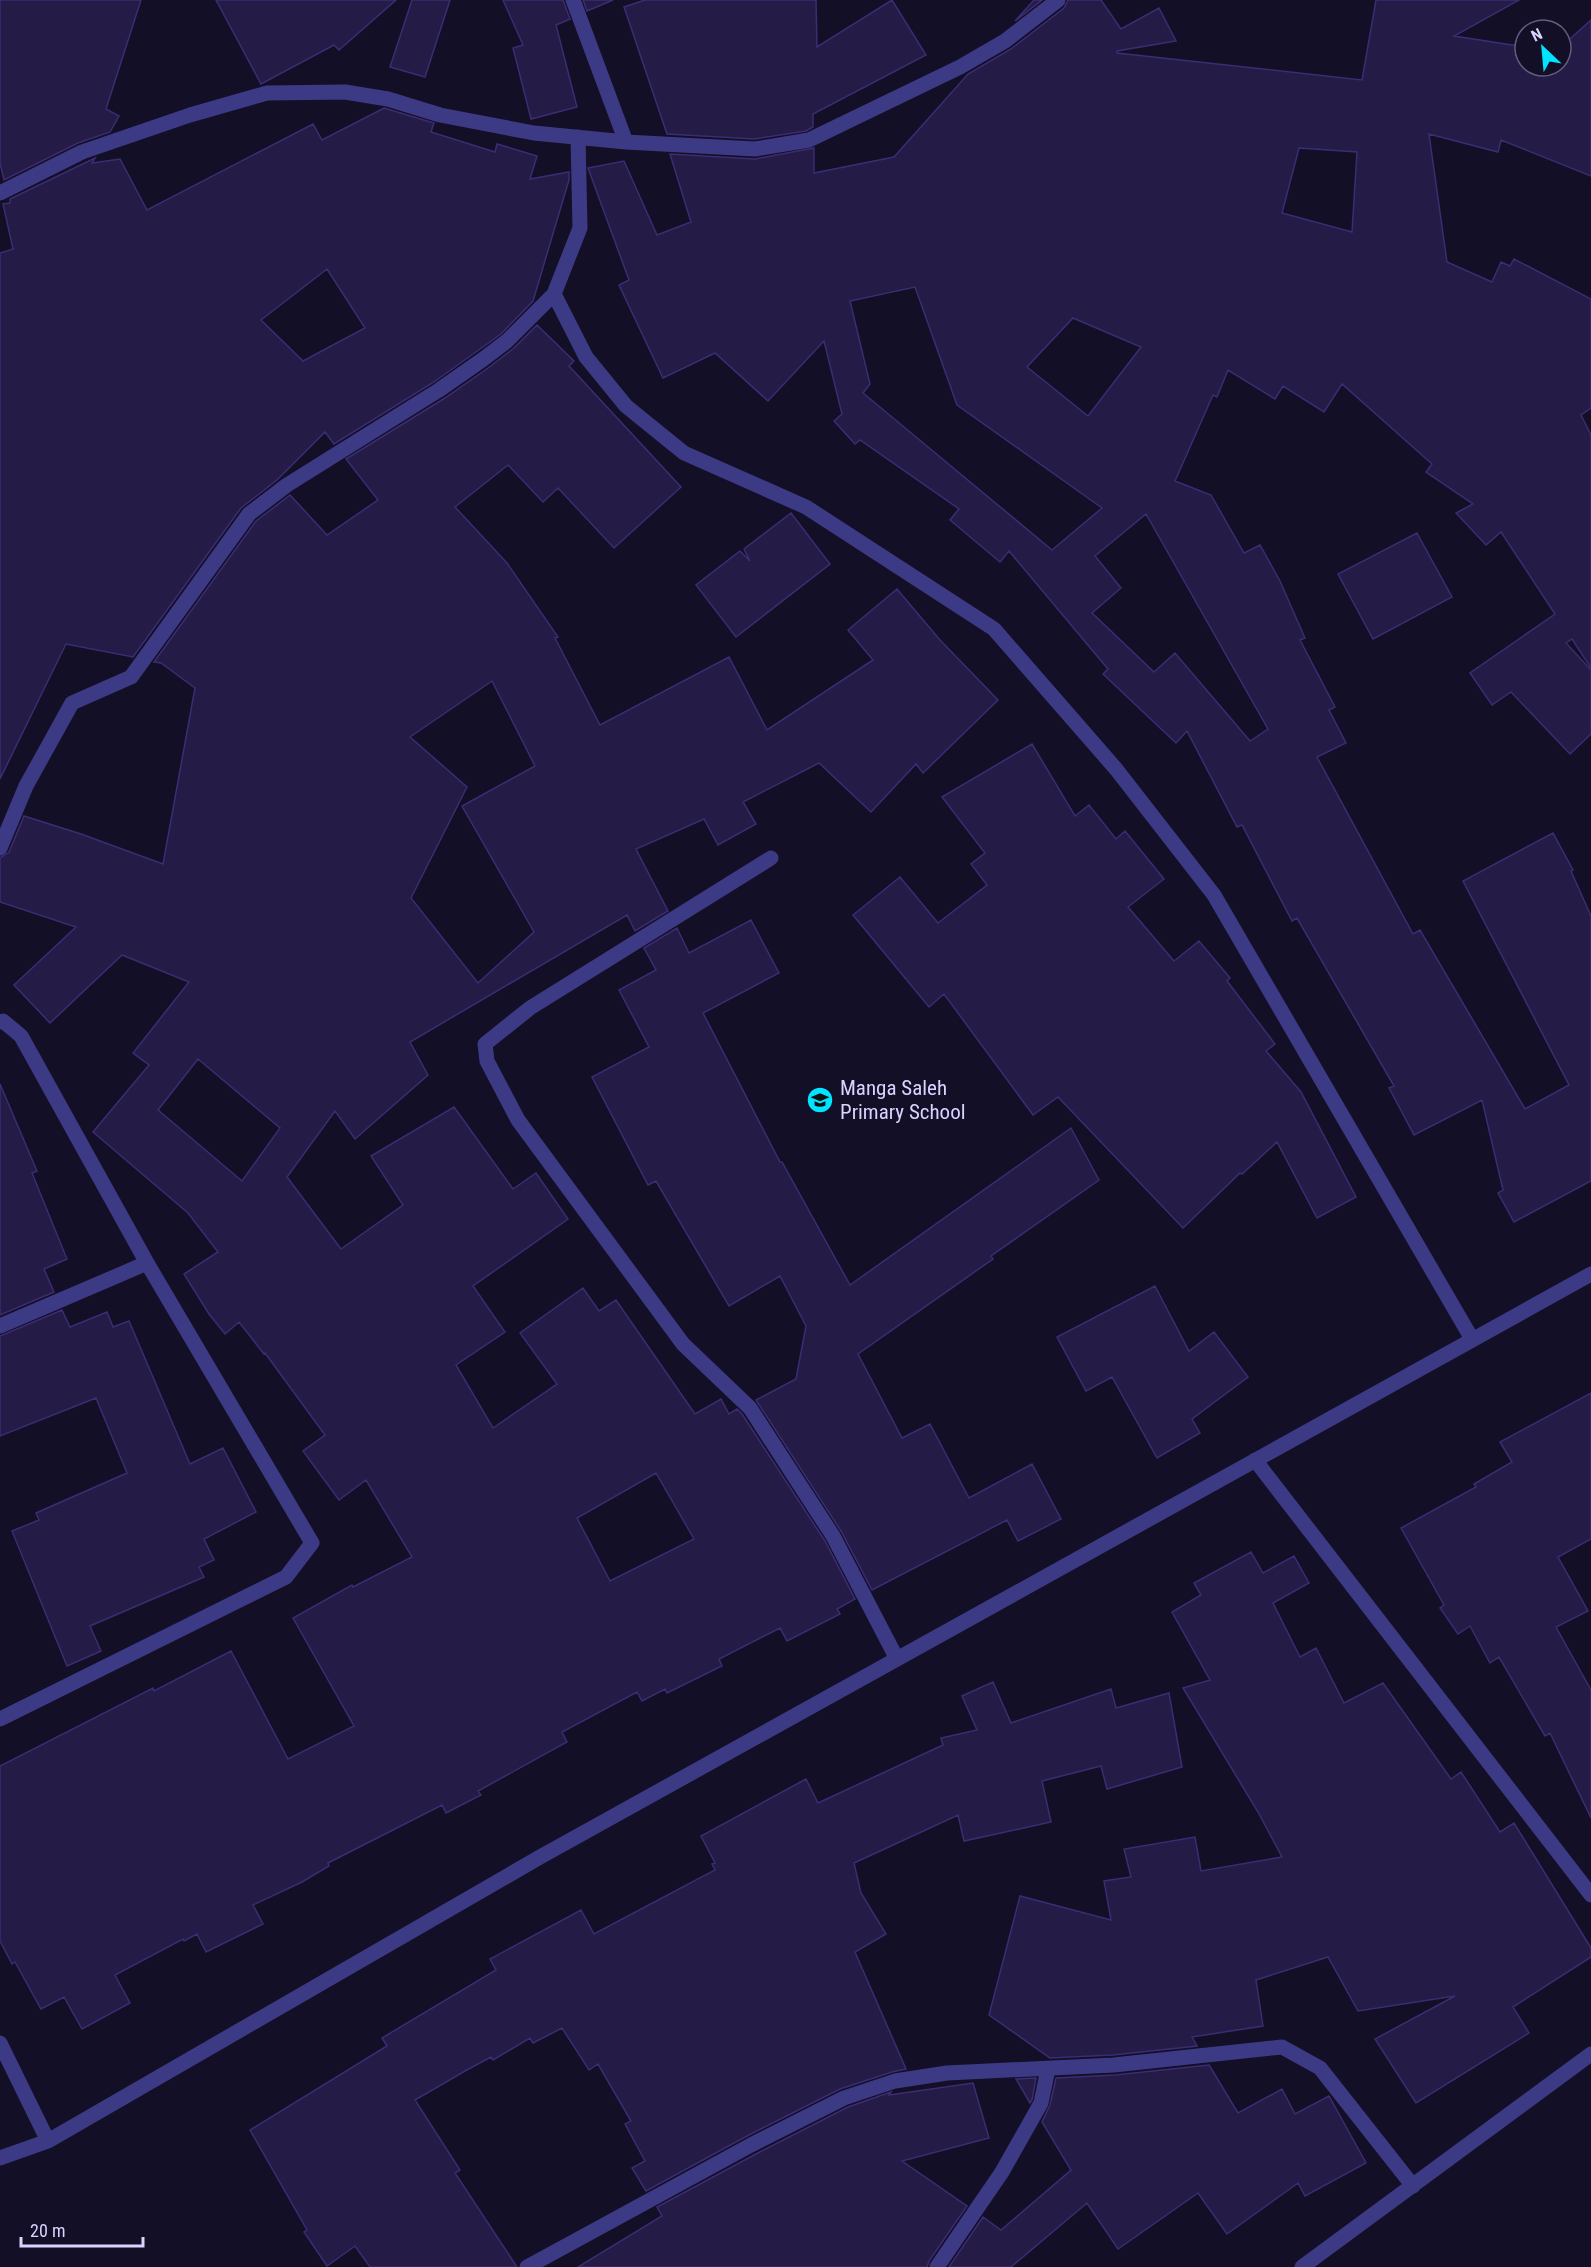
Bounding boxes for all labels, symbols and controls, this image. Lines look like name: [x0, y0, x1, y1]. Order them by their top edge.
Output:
north arrow: [1513, 18, 1573, 78]
text: N: [1528, 24, 1545, 46]
place label: Manga Saleh Primary School: [840, 1076, 966, 1124]
school or university icon: Manga Saleh Primary School: [805, 1085, 835, 1115]
scale bar: [21, 2210, 142, 2248]
text: 20 m: [30, 2220, 65, 2241]

